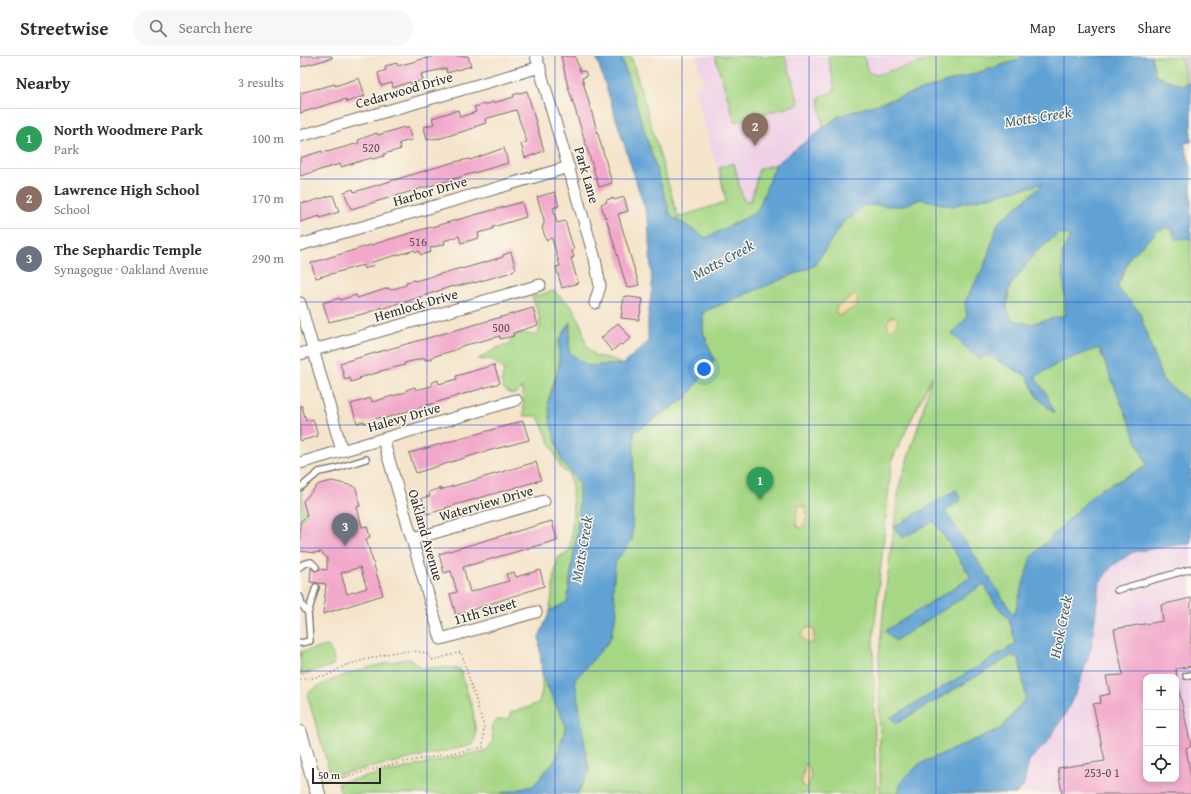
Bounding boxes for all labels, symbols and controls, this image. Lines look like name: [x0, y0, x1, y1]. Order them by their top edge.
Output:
search box: [133, 10, 413, 46]
text: Streetwise: [20, 14, 109, 42]
icon: search: [147, 17, 169, 39]
text: Search here: [179, 17, 253, 38]
text: Map: [1030, 18, 1056, 38]
text: Layers: [1078, 18, 1116, 38]
text: Share: [1138, 18, 1171, 38]
street label: Cedarwood Drive: [353, 66, 455, 113]
text: Nearby: [16, 70, 70, 95]
text: 3 results: [238, 73, 284, 92]
water label: Motts Creek: [1003, 101, 1073, 132]
pin: 2: [742, 113, 768, 146]
text: North Woodmere Park: [54, 119, 203, 140]
text: 1: [26, 129, 32, 148]
text: 100 m: [252, 129, 284, 148]
house number: 520: [362, 139, 380, 156]
text: Park: [54, 140, 79, 159]
street label: Park Lane: [569, 144, 605, 206]
street label: Harbor Drive: [391, 171, 470, 211]
text: Lawrence High School: [54, 179, 200, 200]
text: 2: [26, 189, 32, 208]
text: 170 m: [252, 189, 284, 208]
text: School: [54, 200, 90, 219]
house number: 516: [409, 233, 427, 250]
water label: Motts Creek: [688, 234, 758, 285]
text: The Sephardic Temple: [54, 239, 202, 260]
text: 3: [26, 249, 32, 268]
text: 290 m: [252, 249, 284, 268]
text: Synagogue · Oakland Avenue: [54, 260, 208, 279]
street label: Hemlock Drive: [372, 283, 460, 326]
house number: 500: [492, 319, 510, 336]
your location: [694, 359, 714, 379]
street label: Halevy Drive: [365, 397, 443, 437]
pin: 1: [747, 467, 773, 500]
street label: Waterview Drive: [437, 480, 536, 526]
street label: Oakland Avenue: [403, 487, 449, 583]
pin: 3: [332, 513, 358, 546]
water label: Motts Creek: [565, 514, 598, 584]
street label: 11th Street: [451, 592, 519, 630]
water label: Hook Creek: [1044, 594, 1077, 661]
map controls: [1143, 674, 1179, 782]
button: +: [1143, 674, 1179, 710]
button: −: [1143, 710, 1179, 746]
button: locate: [1143, 746, 1179, 782]
house number: 253-0 1: [1084, 764, 1120, 781]
scale bar: [312, 766, 381, 785]
text: 50 m: [318, 767, 340, 783]

